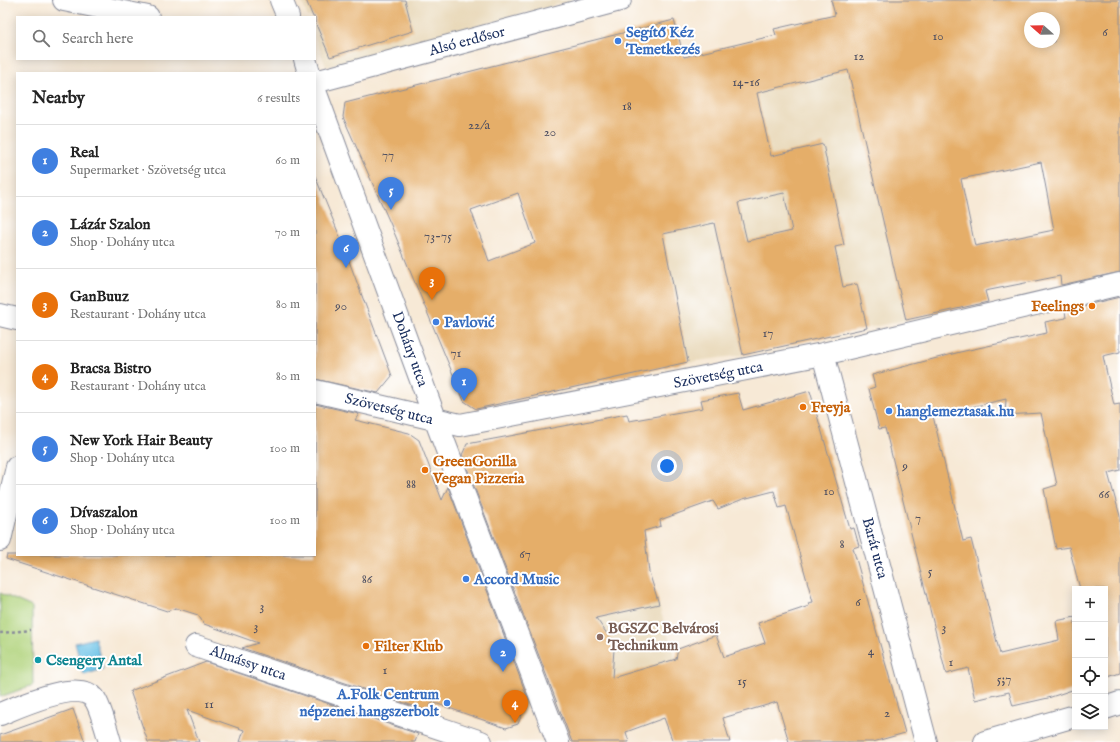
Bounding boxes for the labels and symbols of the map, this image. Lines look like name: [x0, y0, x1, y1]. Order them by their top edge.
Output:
north arrow: [1024, 12, 1060, 48]
street label: Alsó erdősor: [426, 22, 508, 61]
place label: Segítő Kéz Temetkezés: [625, 23, 701, 59]
house number: 6: [1102, 24, 1108, 41]
house number: 10: [932, 28, 944, 45]
marker: Segítő Kéz Temetkezés: [613, 36, 623, 46]
house number: 12: [854, 48, 864, 65]
house number: 14-16: [732, 74, 760, 91]
house number: 18: [622, 98, 632, 115]
house number: 22/a: [468, 117, 491, 134]
house number: 20: [544, 124, 556, 141]
house number: 77: [382, 147, 394, 164]
pin: 5: [378, 177, 404, 210]
house number: 73-75: [424, 228, 452, 245]
pin: 6: [333, 235, 359, 268]
pin: 3: [419, 267, 445, 300]
place label: Feelings: [1031, 297, 1085, 316]
house number: 90: [334, 298, 347, 315]
marker: Feelings: [1087, 301, 1097, 311]
street label: Dohány utca: [388, 309, 433, 390]
place label: Pavlović: [444, 313, 495, 332]
marker: Pavlović: [431, 317, 441, 327]
house number: 17: [763, 325, 773, 342]
house number: 71: [451, 345, 462, 362]
street label: Szövetség utca: [672, 357, 765, 393]
pin: 1: [451, 368, 477, 401]
street label: Szövetség utca: [343, 389, 436, 429]
place label: Freyja: [811, 398, 851, 417]
marker: Freyja: [798, 402, 808, 412]
place label: hanglemeztasak.hu: [896, 402, 1015, 421]
marker: hanglemeztasak.hu: [884, 406, 894, 416]
place label: GreenGorilla Vegan Pizzeria: [432, 452, 525, 488]
your location: [657, 456, 677, 476]
house number: 9: [901, 458, 908, 475]
marker: GreenGorilla Vegan Pizzeria: [420, 465, 430, 475]
house number: 88: [406, 476, 416, 493]
house number: 10: [823, 483, 835, 500]
house number: 66: [1099, 486, 1110, 503]
house number: 7: [915, 510, 921, 527]
street label: Barát utca: [858, 515, 892, 581]
house number: 8: [839, 536, 845, 553]
house number: 67: [519, 546, 531, 563]
house number: 5: [928, 563, 933, 580]
place label: Accord Music: [473, 570, 560, 589]
house number: 86: [362, 571, 373, 588]
marker: Accord Music: [461, 574, 471, 584]
house number: 6: [855, 594, 861, 611]
house number: 3: [260, 598, 265, 615]
house number: 3: [254, 618, 259, 635]
place label: BGSZC Belvárosi Technikum: [607, 619, 719, 655]
house number: 3: [942, 619, 947, 636]
marker: BGSZC Belvárosi Technikum: [595, 632, 605, 642]
place label: Filter Klub: [374, 637, 443, 656]
pin: 2: [490, 639, 516, 672]
street label: Almássy utca: [206, 641, 289, 685]
marker: Filter Klub: [361, 641, 371, 651]
house number: 4: [868, 643, 875, 660]
place label: Csengery Antal: [46, 651, 143, 670]
house number: 1: [949, 654, 954, 671]
marker: Csengery Antal: [33, 655, 43, 665]
house number: 1: [383, 662, 388, 679]
house number: 5;7: [997, 671, 1011, 688]
house number: 15: [737, 673, 747, 690]
place label: A.Folk Centrum népzenei hangszerbolt: [299, 685, 440, 721]
pin: 4: [502, 690, 528, 723]
house number: 11: [204, 696, 214, 713]
marker: A.Folk Centrum népzenei hangszerbolt: [442, 698, 452, 708]
house number: 2: [884, 705, 890, 722]

